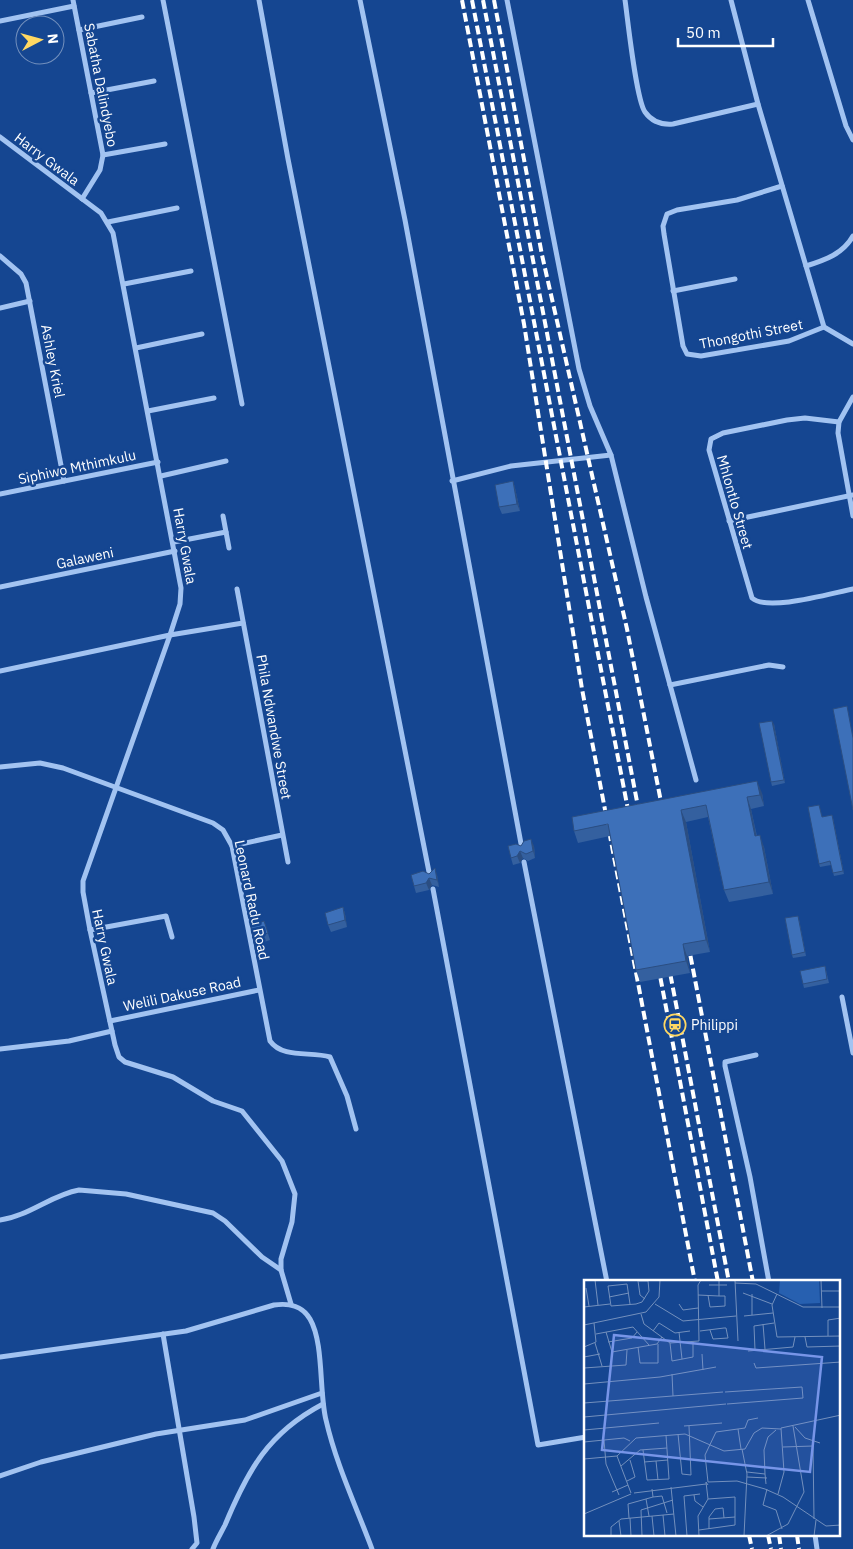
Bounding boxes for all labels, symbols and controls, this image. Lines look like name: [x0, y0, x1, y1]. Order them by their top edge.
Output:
north arrow: [15, 15, 65, 65]
scale bar: [678, 15, 773, 47]
street label: Sabatha Dalindyebo: [80, 22, 122, 149]
text: 50 m: [686, 23, 721, 42]
text: N: [43, 33, 62, 45]
street label: Harry Gwala: [11, 129, 84, 190]
street label: Thongothi Street: [698, 315, 804, 353]
street label: Ashley Kriel: [37, 323, 69, 399]
street label: Siphiwo Mthimkulu: [16, 446, 138, 488]
street label: Mhlontlo Street: [713, 453, 757, 551]
street label: Harry Gwala: [169, 506, 201, 586]
street label: Galaweni: [55, 543, 115, 573]
street label: Phila Ndwandwe Street: [252, 653, 296, 801]
street label: Leonard Radu Road: [230, 838, 274, 962]
street label: Harry Gwala: [88, 907, 122, 987]
street label: Welili Dakuse Road: [121, 973, 243, 1015]
station icon: Philippi: [663, 1013, 687, 1037]
place label: Philippi: [691, 1016, 738, 1034]
inset map: [584, 1280, 840, 1536]

